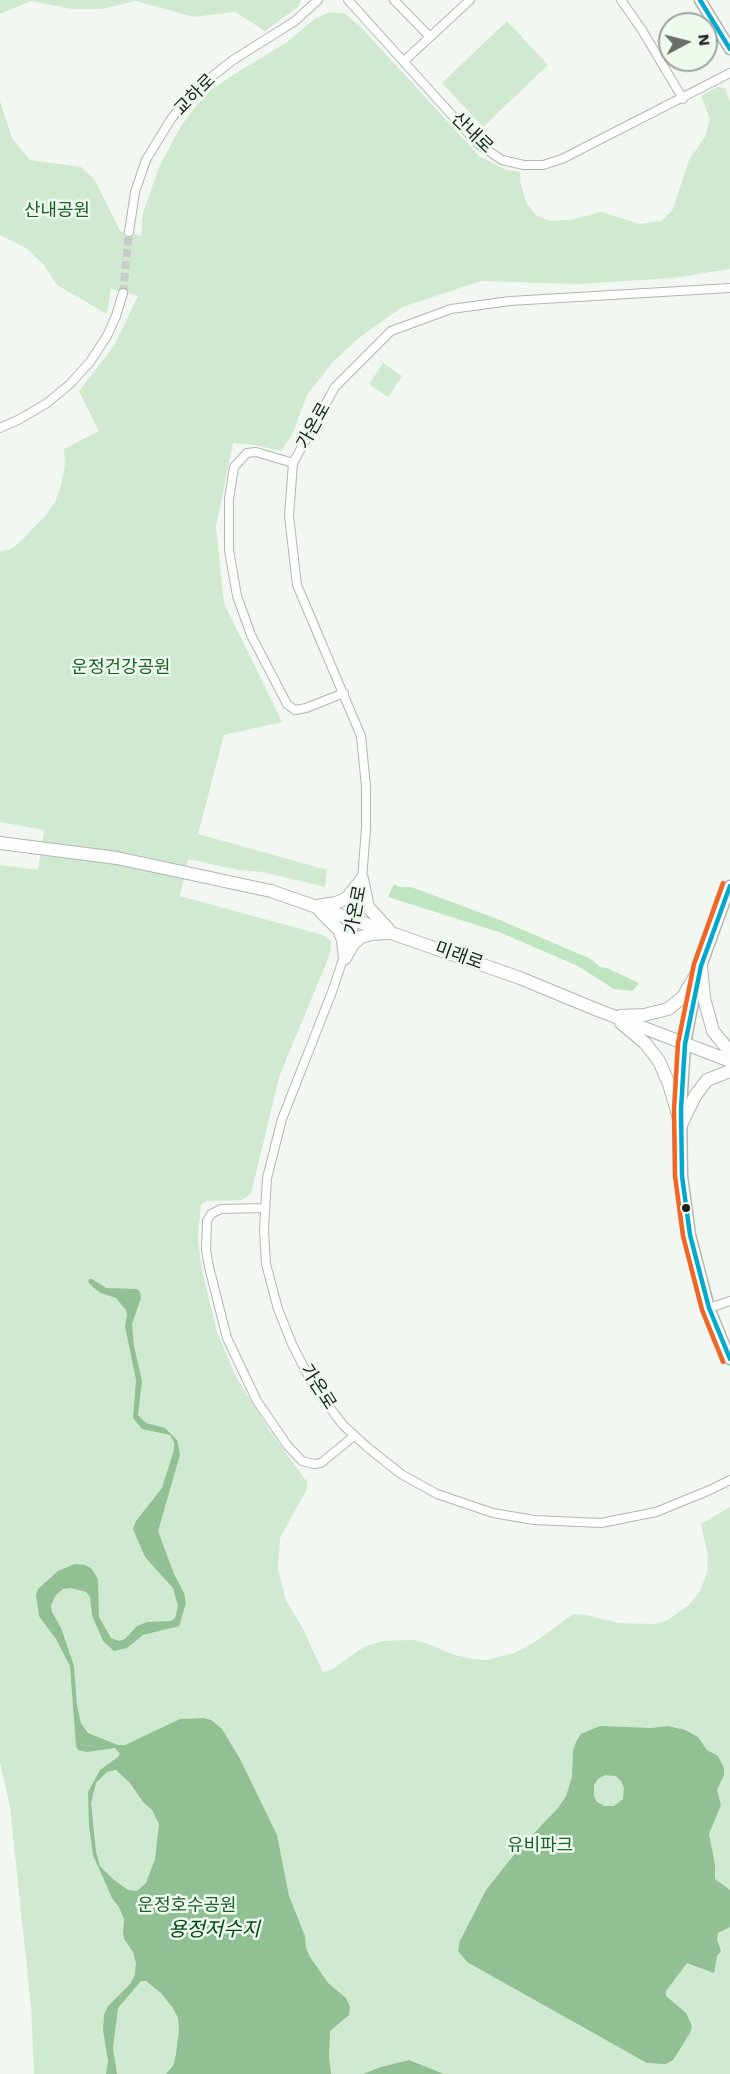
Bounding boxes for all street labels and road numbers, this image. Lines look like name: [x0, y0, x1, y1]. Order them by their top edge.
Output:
street label: 교하로: [170, 70, 220, 120]
street label: 산내로: [447, 108, 497, 158]
street label: 가온로: [293, 399, 335, 453]
street label: 가온로: [341, 884, 371, 936]
street label: 미래로: [432, 937, 486, 975]
street label: 가온로: [295, 1360, 341, 1414]

